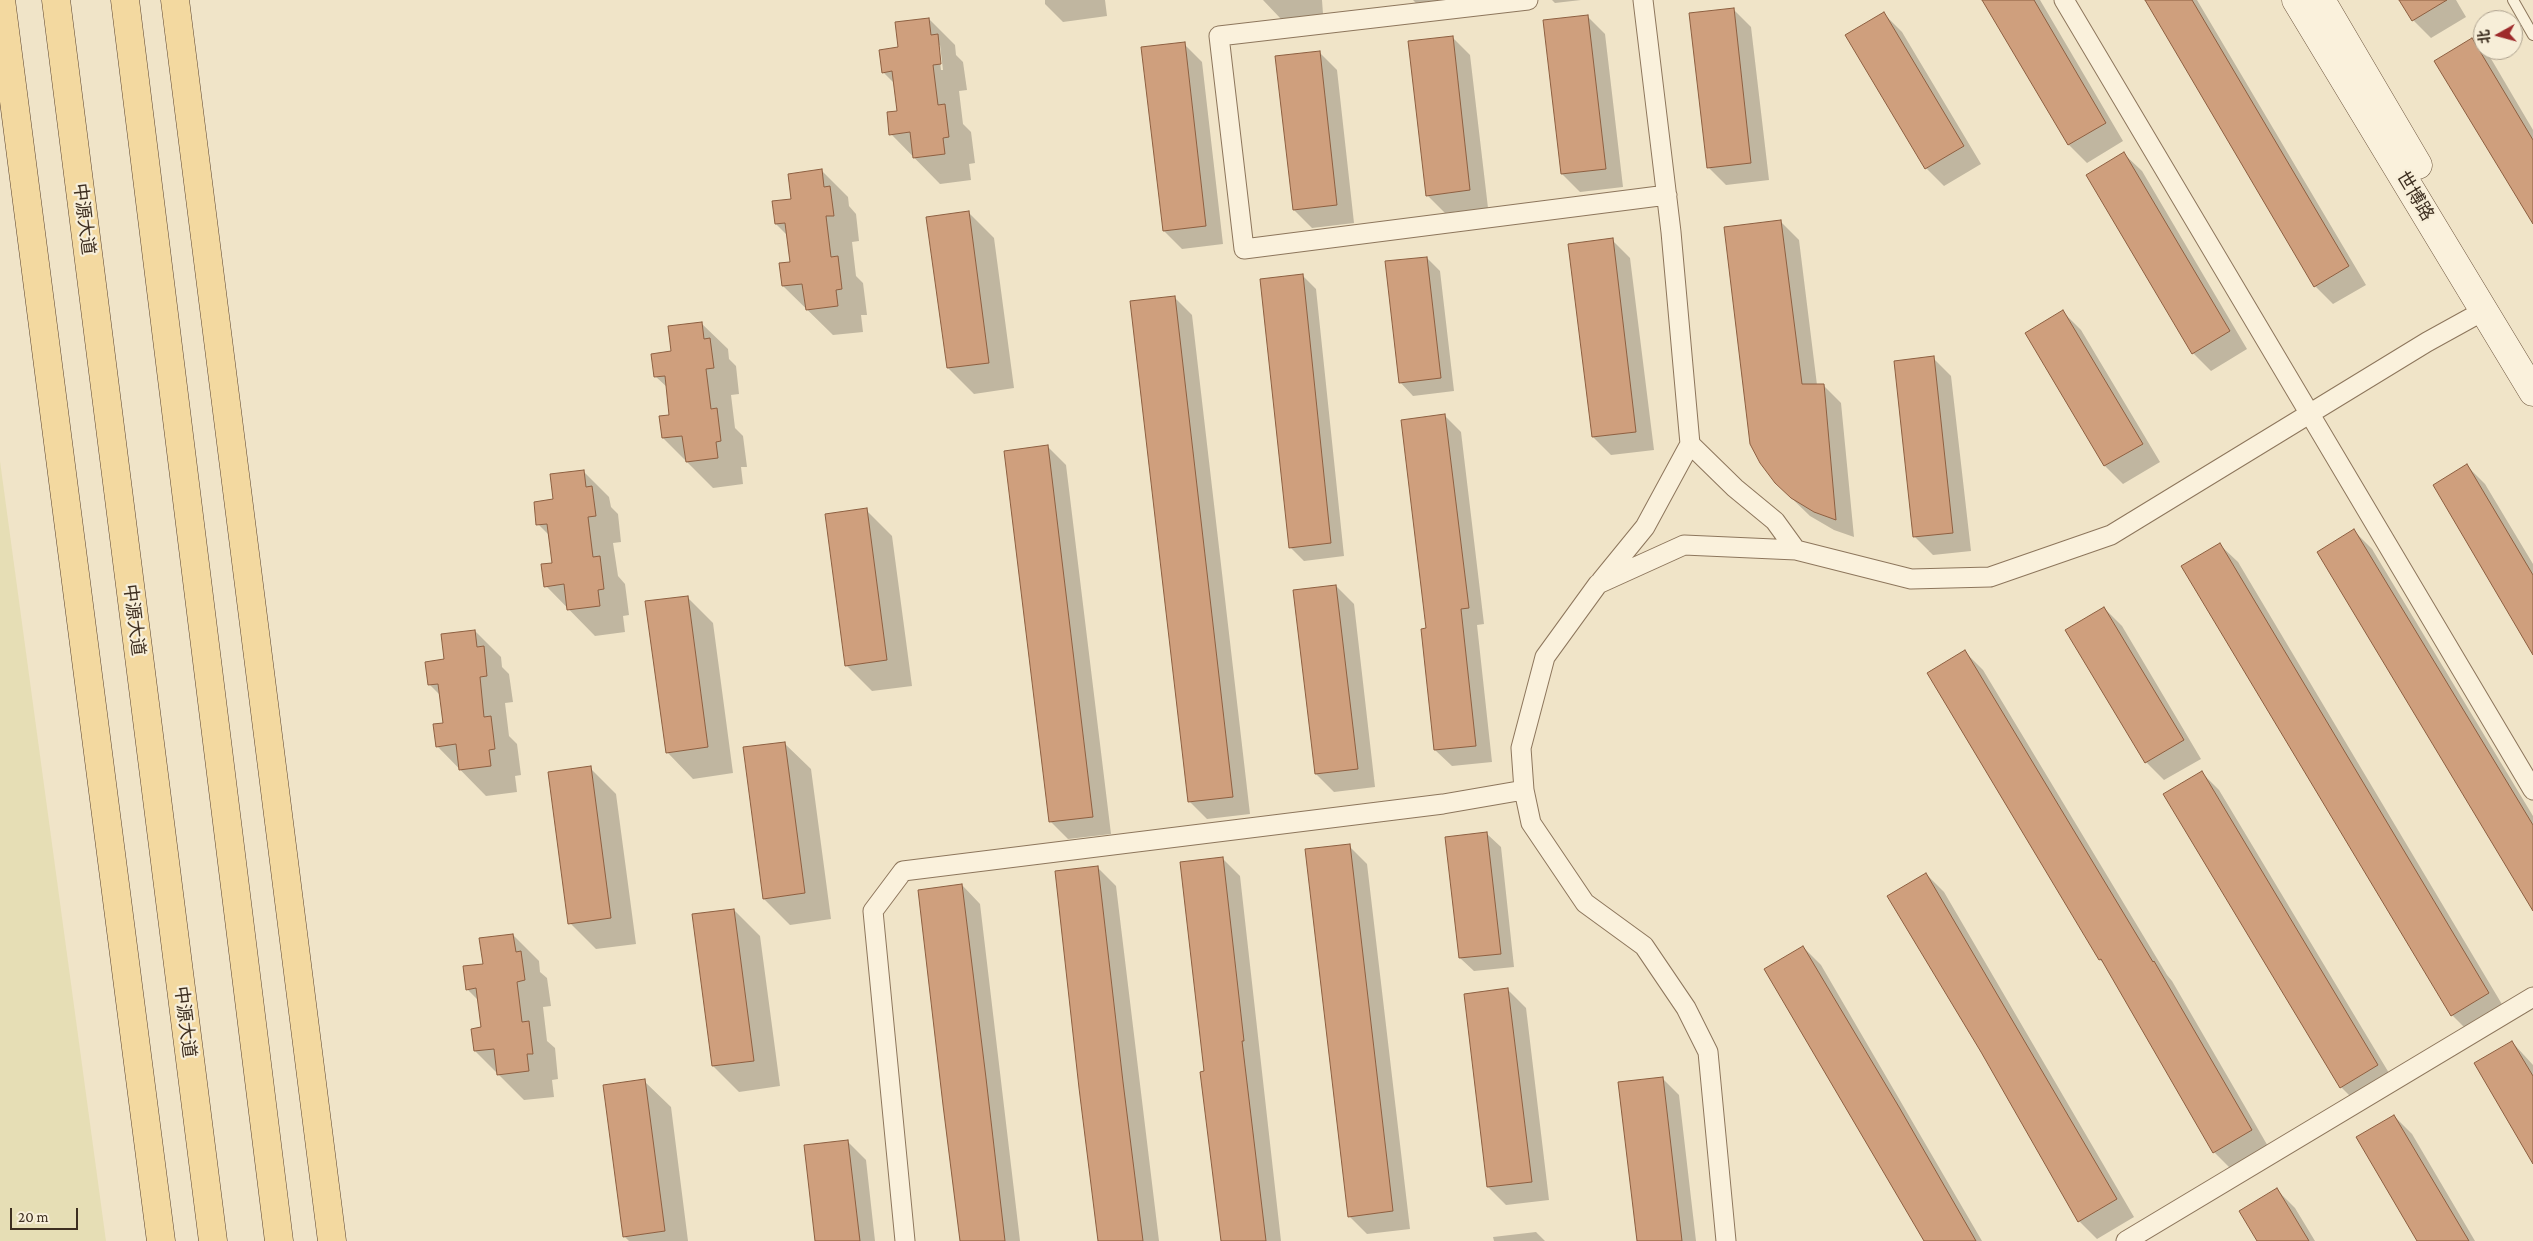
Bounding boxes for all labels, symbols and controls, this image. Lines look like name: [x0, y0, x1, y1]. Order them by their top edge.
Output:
north arrow: [2473, 10, 2523, 60]
text: 北: [2475, 29, 2493, 45]
street label: 世博路: [2392, 167, 2438, 225]
street label: 中源大道: [69, 182, 99, 256]
street label: 中源大道: [119, 583, 149, 657]
street label: 中源大道: [170, 985, 200, 1059]
scale bar: [12, 1198, 80, 1230]
text: 20 m: [18, 1209, 49, 1225]

